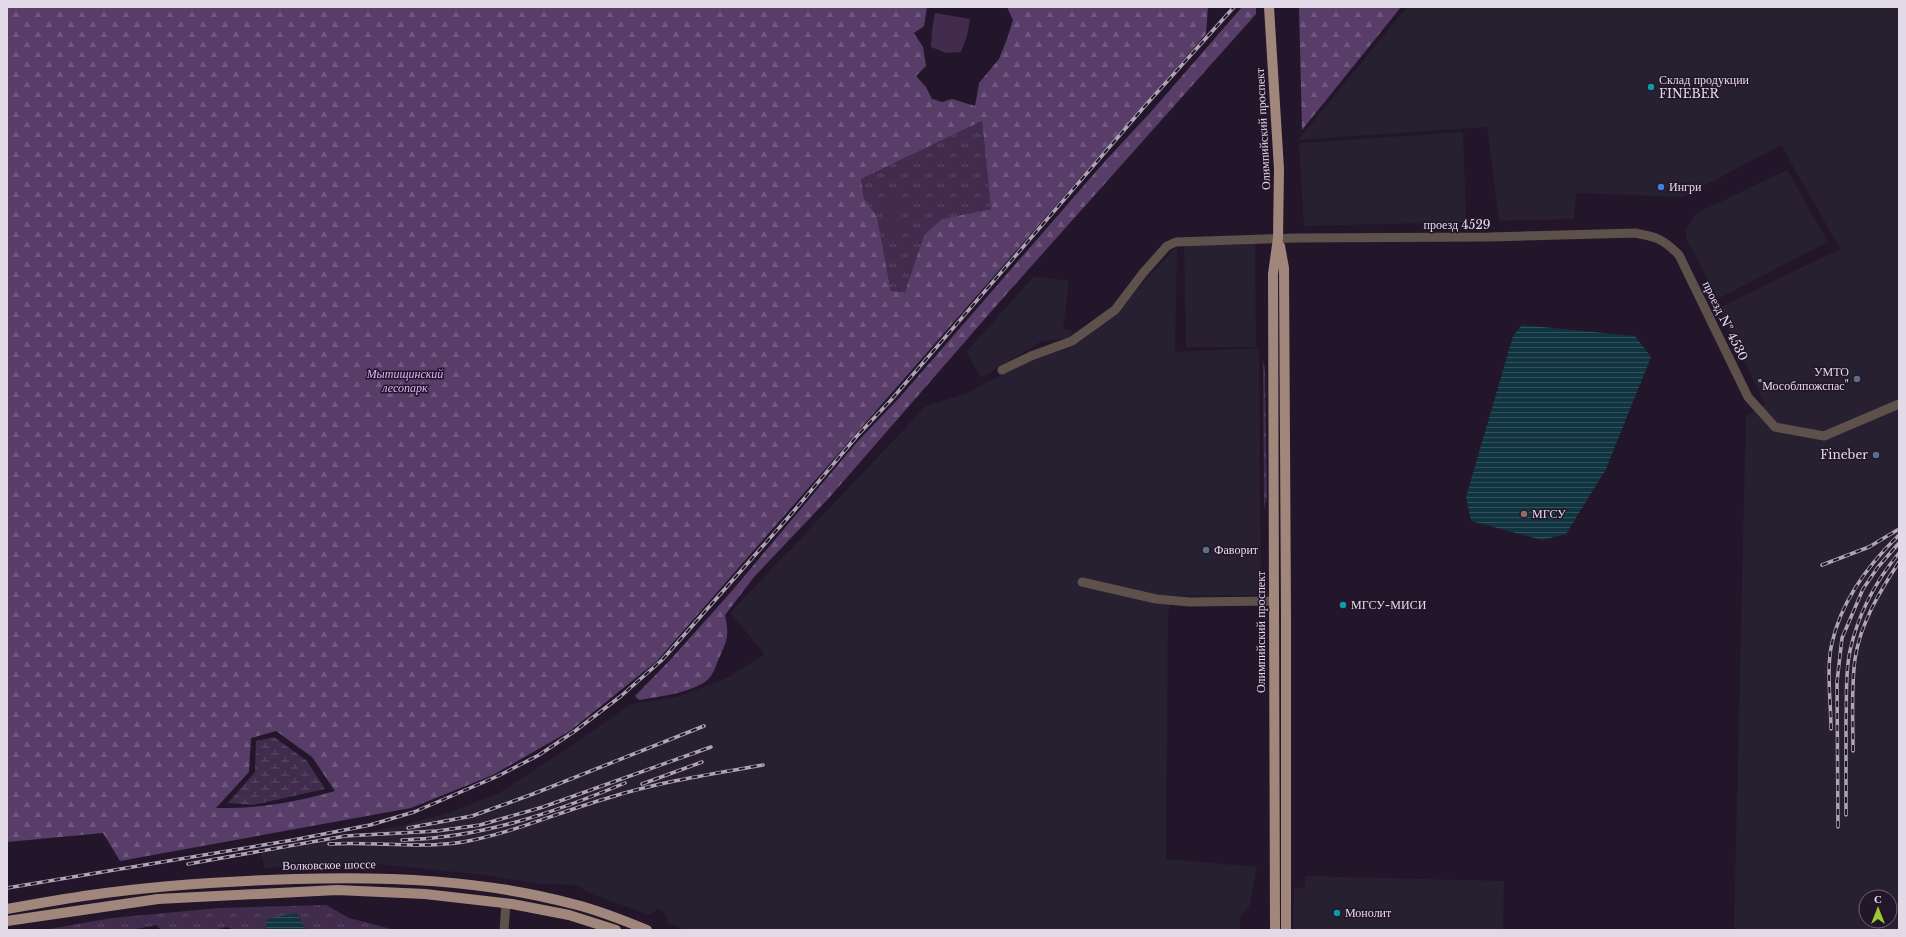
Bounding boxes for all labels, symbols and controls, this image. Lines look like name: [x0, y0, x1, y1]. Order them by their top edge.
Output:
street label: Олимпийский проспект: [1252, 67, 1273, 190]
place label: Склад продукции FINEBER: [1659, 72, 1750, 101]
marker: Склад продукции FINEBER: [1646, 82, 1656, 92]
place label: Ингри: [1669, 179, 1702, 194]
marker: Ингри: [1656, 182, 1666, 192]
street label: проезд 4529: [1423, 217, 1491, 232]
street label: проезд № 4530: [1700, 278, 1751, 363]
place label: УМТО "Мособлпожспас": [1758, 364, 1849, 393]
park label: Мытищинский лесопарк: [366, 366, 443, 395]
marker: УМТО "Мособлпожспас": [1852, 374, 1862, 384]
place label: Fineber: [1820, 447, 1868, 462]
marker: Fineber: [1871, 450, 1881, 460]
place label: МГСУ: [1532, 506, 1566, 521]
marker: МГСУ: [1519, 509, 1529, 519]
place label: Фаворит: [1214, 542, 1259, 557]
marker: Фаворит: [1201, 545, 1211, 555]
street label: Олимпийский проспект: [1253, 570, 1268, 693]
place label: МГСУ-МИСИ: [1351, 597, 1427, 612]
marker: МГСУ-МИСИ: [1338, 600, 1348, 610]
street label: Волковское шоссе: [282, 856, 376, 873]
north arrow: [1858, 889, 1898, 929]
text: С: [1874, 892, 1882, 906]
place label: Монолит: [1345, 905, 1392, 920]
marker: Монолит: [1332, 908, 1342, 918]

